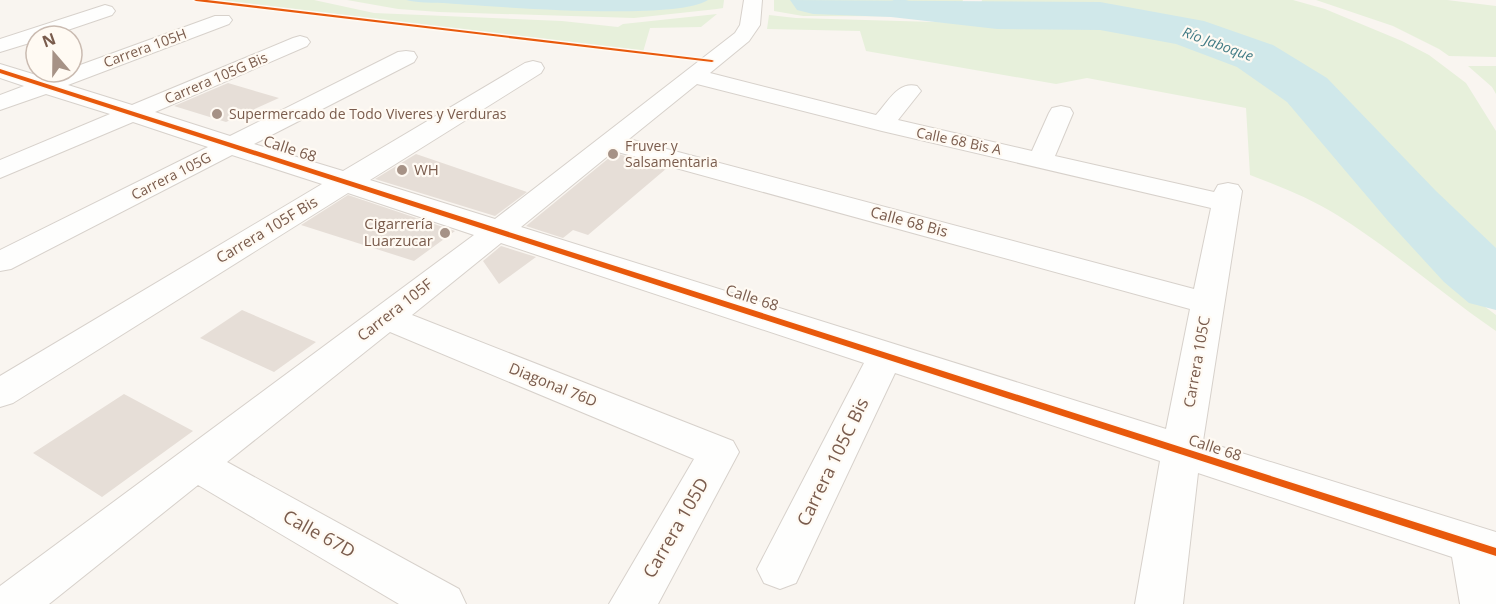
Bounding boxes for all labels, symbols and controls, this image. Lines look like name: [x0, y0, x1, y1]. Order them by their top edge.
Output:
water label: Río Jaboque: [1180, 22, 1256, 65]
north arrow: [24, 24, 84, 84]
street label: Carrera 105H: [101, 24, 189, 71]
text: N: [39, 27, 59, 52]
street label: Carrera 105G Bis: [161, 47, 270, 108]
place label: Supermercado de Todo Viveres y Verduras: [229, 104, 507, 123]
marker: Supermercado de Todo Viveres y Verduras: [210, 107, 224, 121]
street label: Calle 68 Bis A: [915, 122, 1004, 159]
street label: Calle 68: [261, 130, 319, 166]
place label: Fruver y Salsamentaria: [625, 136, 718, 171]
street label: Carrera 105G: [128, 147, 214, 204]
marker: Fruver y Salsamentaria: [606, 147, 620, 161]
place label: WH: [414, 159, 439, 179]
marker: WH: [395, 163, 409, 177]
street label: Carrera 105F Bis: [212, 191, 321, 267]
street label: Calle 68 Bis: [868, 201, 950, 241]
place label: Cigarrería Luarzucar: [364, 213, 433, 250]
marker: Cigarrería Luarzucar: [438, 226, 452, 240]
street label: Carrera 105F: [353, 273, 436, 345]
street label: Calle 68: [723, 279, 781, 315]
street label: Carrera 105C: [1178, 315, 1214, 409]
street label: Diagonal 76D: [506, 357, 600, 411]
street label: Carrera 105C Bis: [791, 393, 874, 530]
street label: Calle 68: [1186, 429, 1244, 465]
street label: Carrera 105D: [637, 473, 714, 582]
street label: Calle 67D: [279, 504, 360, 563]

